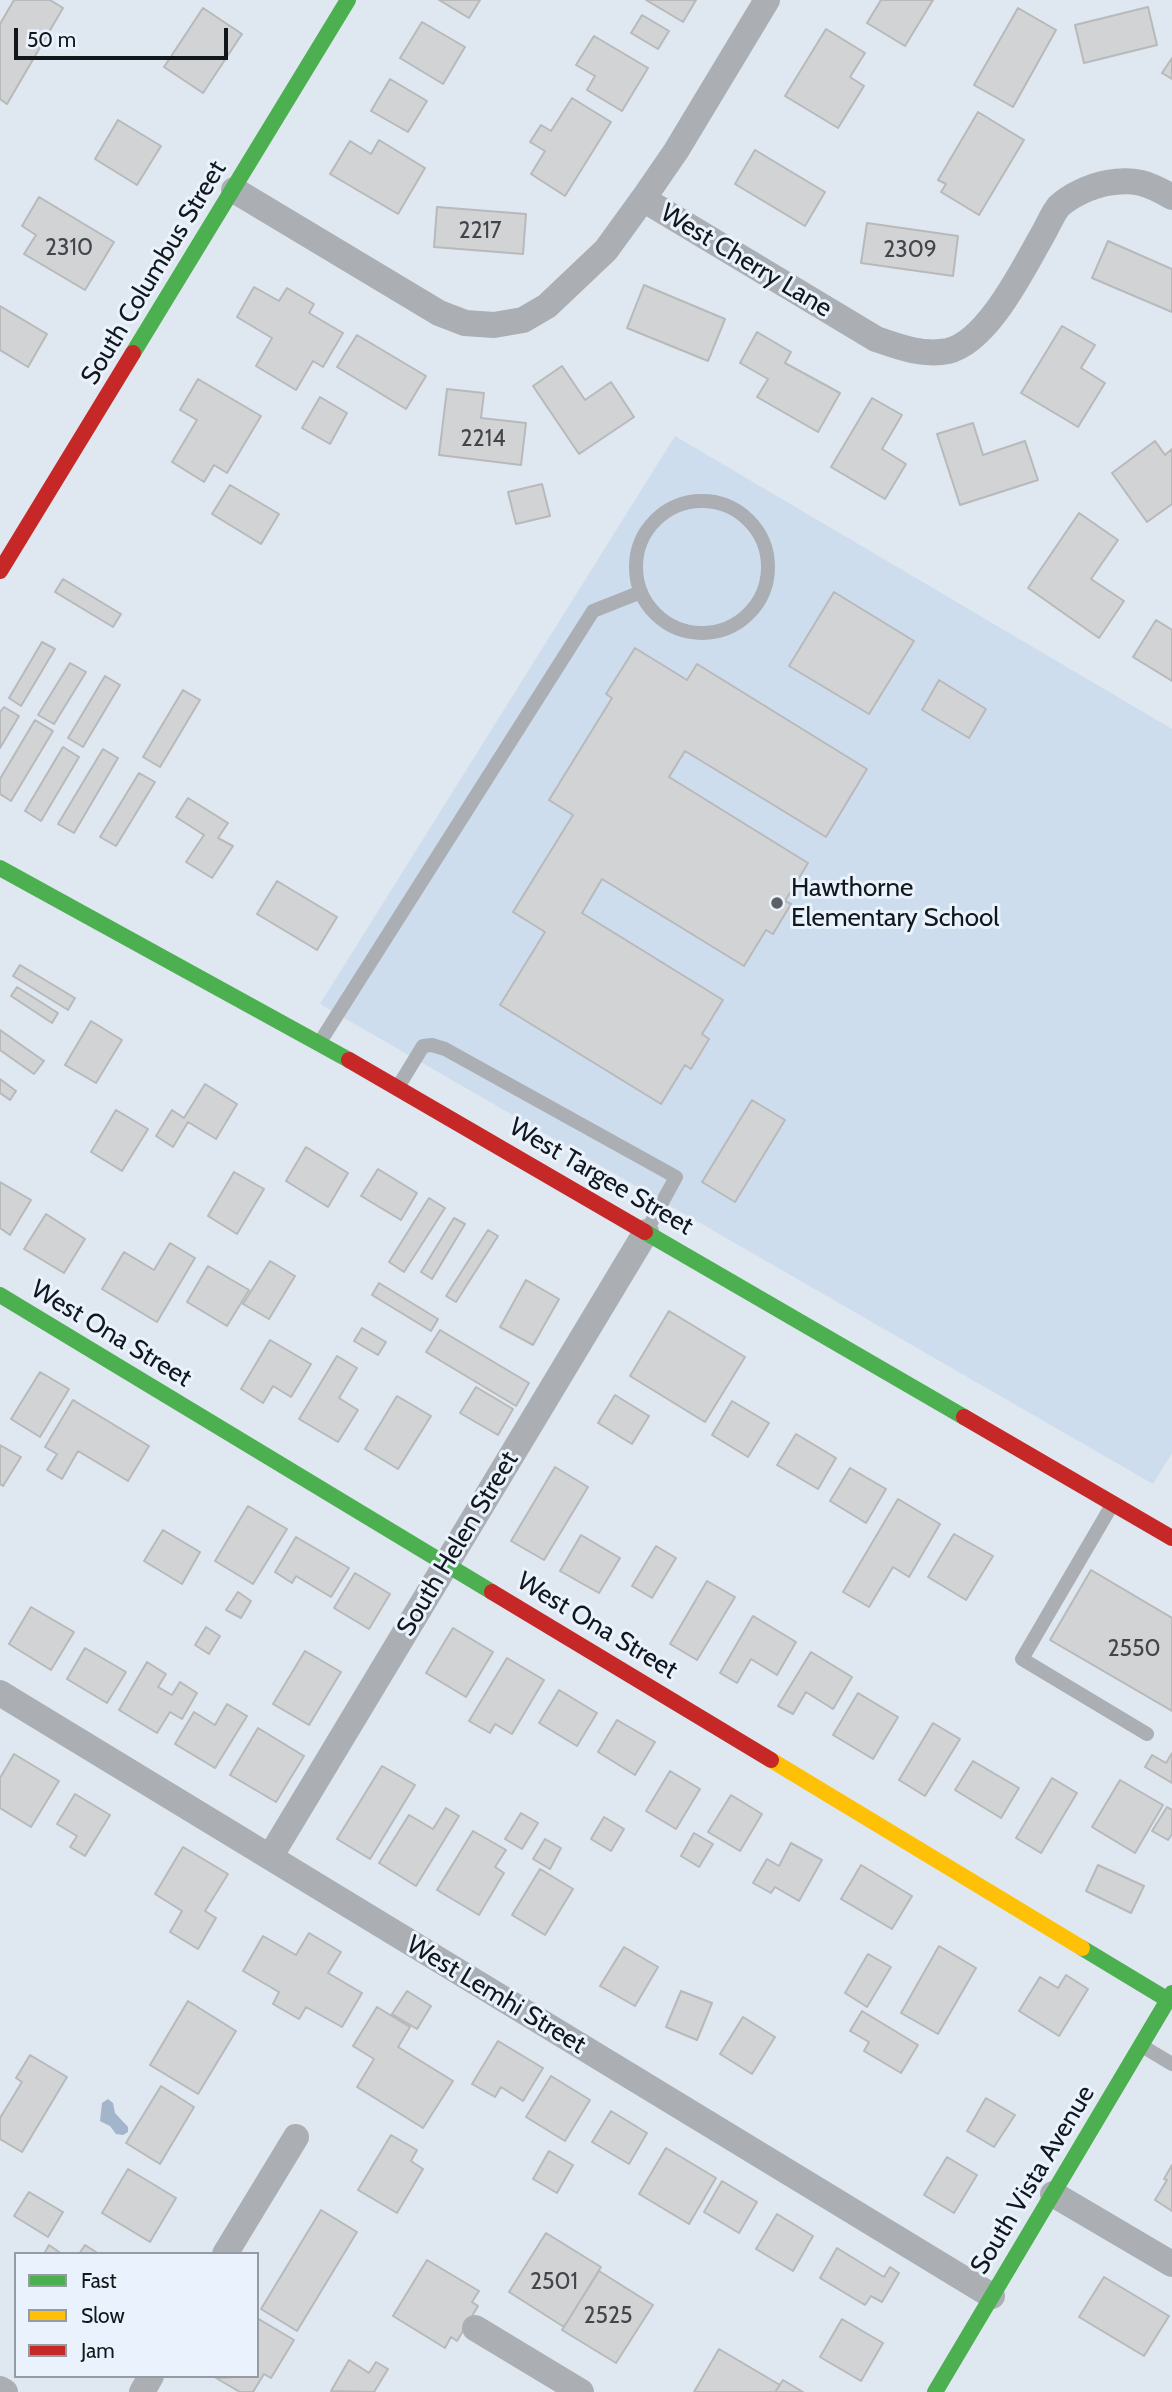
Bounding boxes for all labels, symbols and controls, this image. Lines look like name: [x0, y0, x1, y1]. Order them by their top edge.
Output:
scale bar: [18, 14, 231, 58]
text: 50 m: [27, 27, 76, 52]
street label: South Columbus Street: [75, 155, 233, 391]
street label: West Cherry Lane: [655, 198, 837, 324]
house number: 2217: [458, 217, 502, 245]
house number: 2310: [45, 234, 93, 262]
house number: 2309: [883, 236, 937, 264]
house number: 2214: [461, 425, 505, 453]
place label: Hawthorne Elementary School: [791, 872, 999, 934]
marker: Hawthorne Elementary School: [769, 895, 785, 911]
street label: West Targee Street: [503, 1112, 699, 1242]
street label: West Ona Street: [25, 1274, 197, 1394]
street label: South Helen Street: [391, 1446, 525, 1642]
street label: West Ona Street: [511, 1566, 683, 1686]
house number: 2550: [1108, 1635, 1160, 1663]
street label: West Lemhi Street: [401, 1929, 591, 2061]
street label: South Vista Avenue: [964, 2080, 1102, 2280]
legend: [14, 2252, 259, 2378]
text: Fast: [81, 2268, 117, 2293]
house number: 2501: [530, 2268, 578, 2296]
house number: 2525: [584, 2302, 632, 2330]
text: Slow: [81, 2303, 125, 2328]
text: Jam: [81, 2338, 115, 2363]

